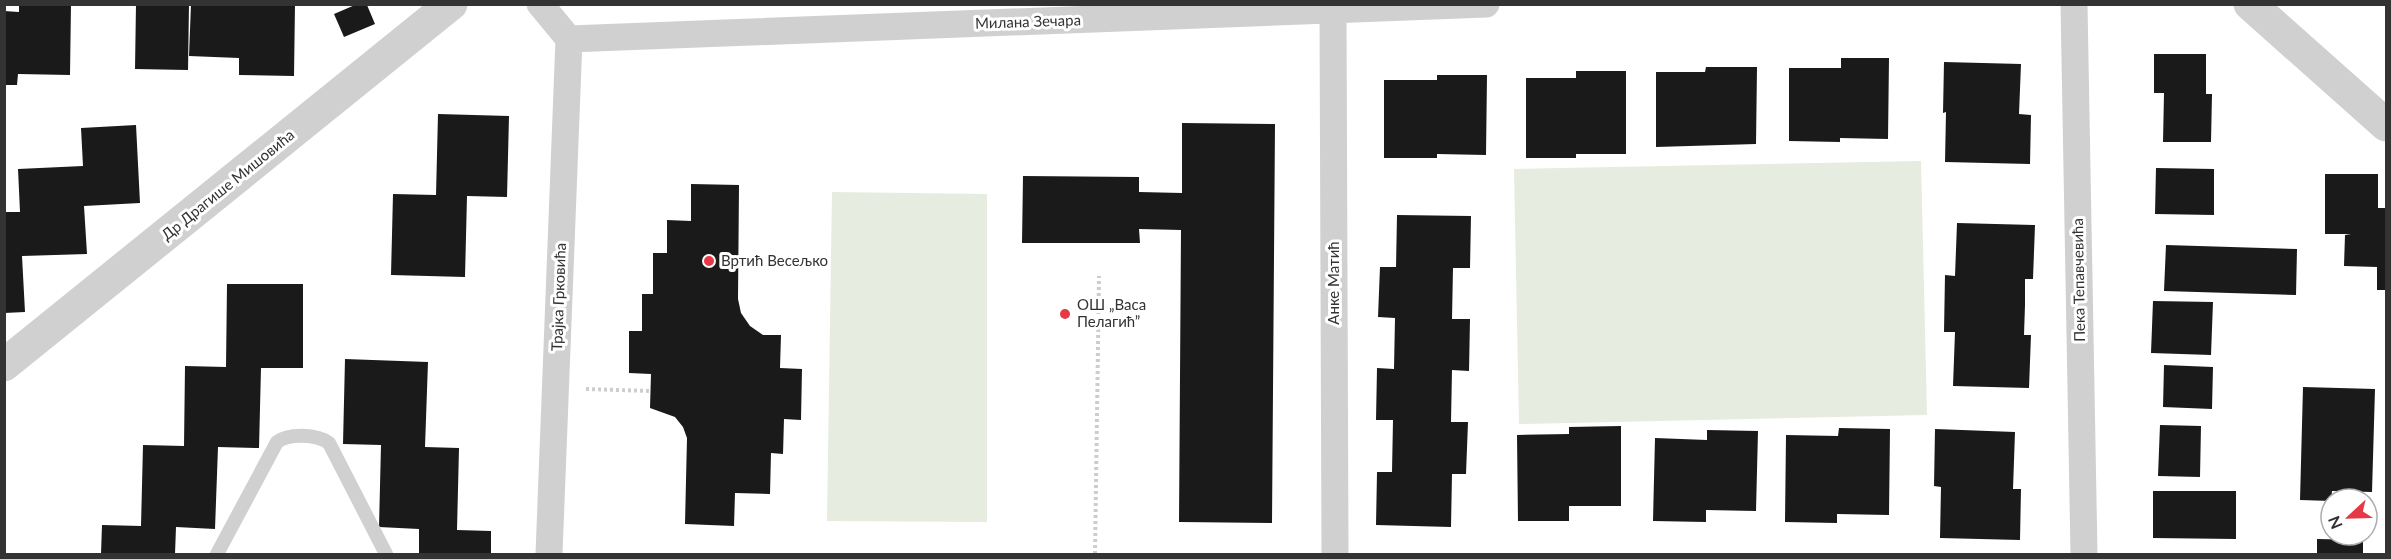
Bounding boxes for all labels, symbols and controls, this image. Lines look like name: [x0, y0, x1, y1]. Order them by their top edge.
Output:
street label: Милана Зечара: [975, 10, 1081, 32]
street label: Др Драгише Мишовића: [157, 125, 297, 243]
street label: Пека Тепавчевића: [2068, 218, 2088, 342]
street label: Анке Матић: [1324, 241, 1342, 325]
street label: Трајка Грковића: [547, 243, 569, 351]
place label: Вртић Весељко: [721, 251, 828, 269]
marker: Вртић Весељко: [702, 254, 716, 268]
place label: ОШ „Васа Пелагић”: [1077, 295, 1146, 330]
marker: ОШ „Васа Пелагић”: [1058, 307, 1072, 321]
north arrow: [2319, 487, 2379, 547]
text: N: [2324, 514, 2346, 532]

